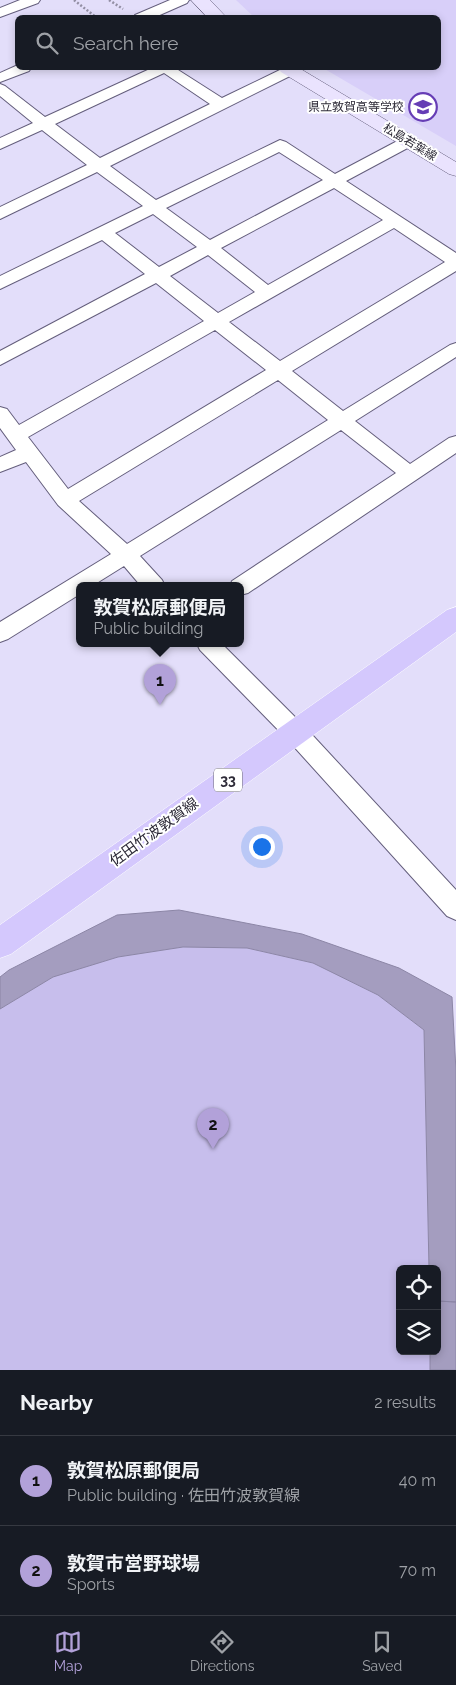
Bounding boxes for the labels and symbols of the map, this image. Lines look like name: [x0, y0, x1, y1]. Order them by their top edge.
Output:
school or university icon: 県立敦賀高等学校: [408, 92, 438, 122]
place label: 県立敦賀高等学校: [308, 100, 404, 114]
street label: 松島若葉線: [381, 121, 439, 163]
pin: 1: [144, 664, 176, 705]
road number: 33: [214, 768, 242, 792]
street label: 佐田竹波敦賀線: [106, 794, 202, 870]
your location: [249, 834, 275, 860]
pin: 2: [197, 1108, 229, 1149]

